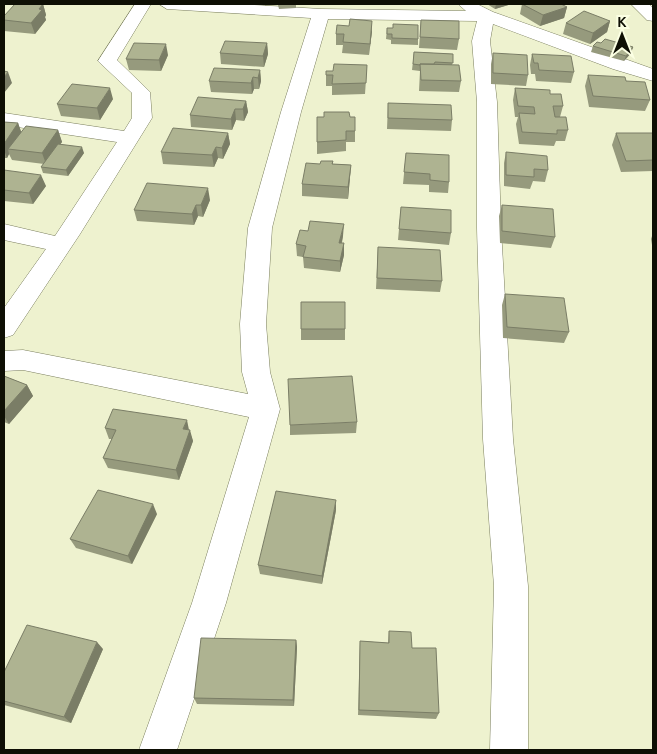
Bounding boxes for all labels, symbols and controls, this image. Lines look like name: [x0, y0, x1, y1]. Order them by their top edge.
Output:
north arrow: [597, 10, 647, 60]
text: K: [617, 14, 627, 30]

